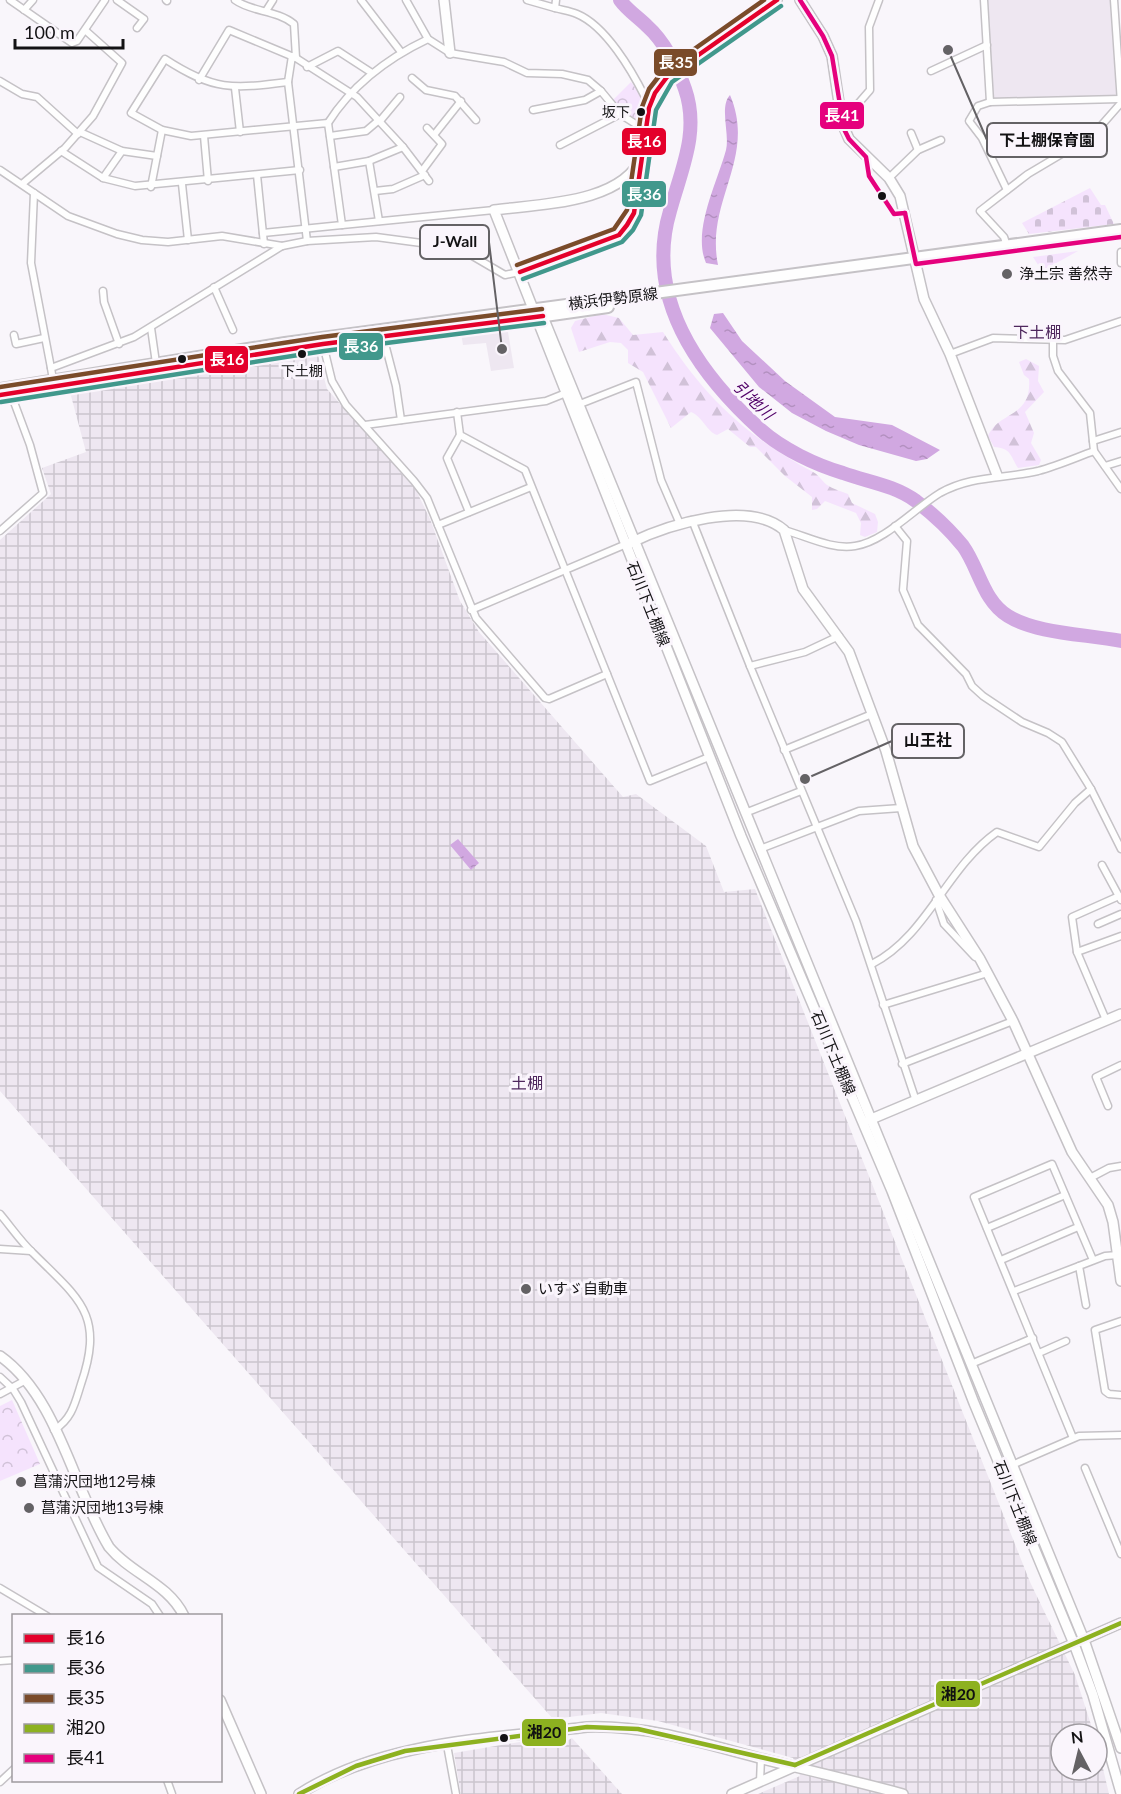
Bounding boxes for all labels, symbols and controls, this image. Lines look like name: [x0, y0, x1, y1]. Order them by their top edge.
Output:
scale bar: [15, 12, 123, 50]
text: 100 m: [24, 21, 75, 43]
line badge: 長35: [653, 48, 698, 77]
text: 長35: [659, 52, 693, 71]
line badge: 長41: [819, 101, 865, 130]
place label: 坂下: [602, 103, 630, 120]
text: 長41: [825, 105, 859, 124]
marker: 坂下: [635, 106, 647, 118]
callout: 下土棚保育園: [987, 123, 1107, 157]
line badge: 長16: [621, 127, 667, 156]
text: 下土棚保育園: [999, 130, 1095, 149]
text: 長16: [627, 131, 661, 150]
line badge: 長36: [621, 180, 667, 208]
text: 長36: [627, 184, 661, 203]
unlabelled marker: [876, 190, 888, 202]
callout: J-Wall: [420, 225, 489, 259]
text: J-Wall: [433, 231, 477, 250]
place label: 浄土宗 善然寺: [1019, 264, 1113, 282]
marker: 浄土宗 善然寺: [1000, 267, 1014, 281]
street label: 横浜伊勢原線: [567, 284, 659, 312]
district label: 下土棚: [1013, 322, 1061, 341]
line badge: 長36: [338, 332, 384, 361]
text: 長36: [344, 336, 378, 355]
line badge: 長16: [204, 345, 249, 374]
marker: 下土棚: [296, 348, 308, 360]
text: 長16: [210, 349, 244, 368]
unlabelled marker: [176, 353, 188, 365]
place label: 下土棚: [281, 362, 323, 379]
water label: 引地川: [730, 376, 780, 425]
street label: 石川下土棚線: [624, 559, 674, 649]
callout: 山王社: [892, 724, 964, 758]
text: 山王社: [904, 730, 952, 749]
street label: 石川下土棚線: [808, 1008, 860, 1098]
district label: 土棚: [511, 1073, 543, 1092]
place label: いすゞ自動車: [538, 1279, 628, 1297]
marker: いすゞ自動車: [519, 1282, 533, 1296]
street label: 石川下土棚線: [991, 1458, 1041, 1548]
place label: 菖蒲沢団地12号棟: [33, 1472, 155, 1490]
marker: 菖蒲沢団地12号棟: [14, 1475, 28, 1489]
place label: 菖蒲沢団地13号棟: [41, 1498, 163, 1516]
marker: 菖蒲沢団地13号棟: [22, 1501, 36, 1515]
legend: [12, 1614, 222, 1782]
text: 長16: [66, 1626, 105, 1648]
text: 長36: [66, 1656, 105, 1678]
line badge: 湘20: [935, 1680, 981, 1708]
text: 湘20: [941, 1684, 975, 1703]
text: 長35: [66, 1686, 105, 1708]
text: 湘20: [66, 1716, 105, 1738]
line badge: 湘20: [521, 1718, 567, 1747]
text: 湘20: [527, 1722, 561, 1741]
north arrow: [1049, 1722, 1109, 1782]
text: N: [1070, 1726, 1084, 1747]
unlabelled marker: [498, 1732, 510, 1744]
text: 長41: [66, 1746, 105, 1768]

